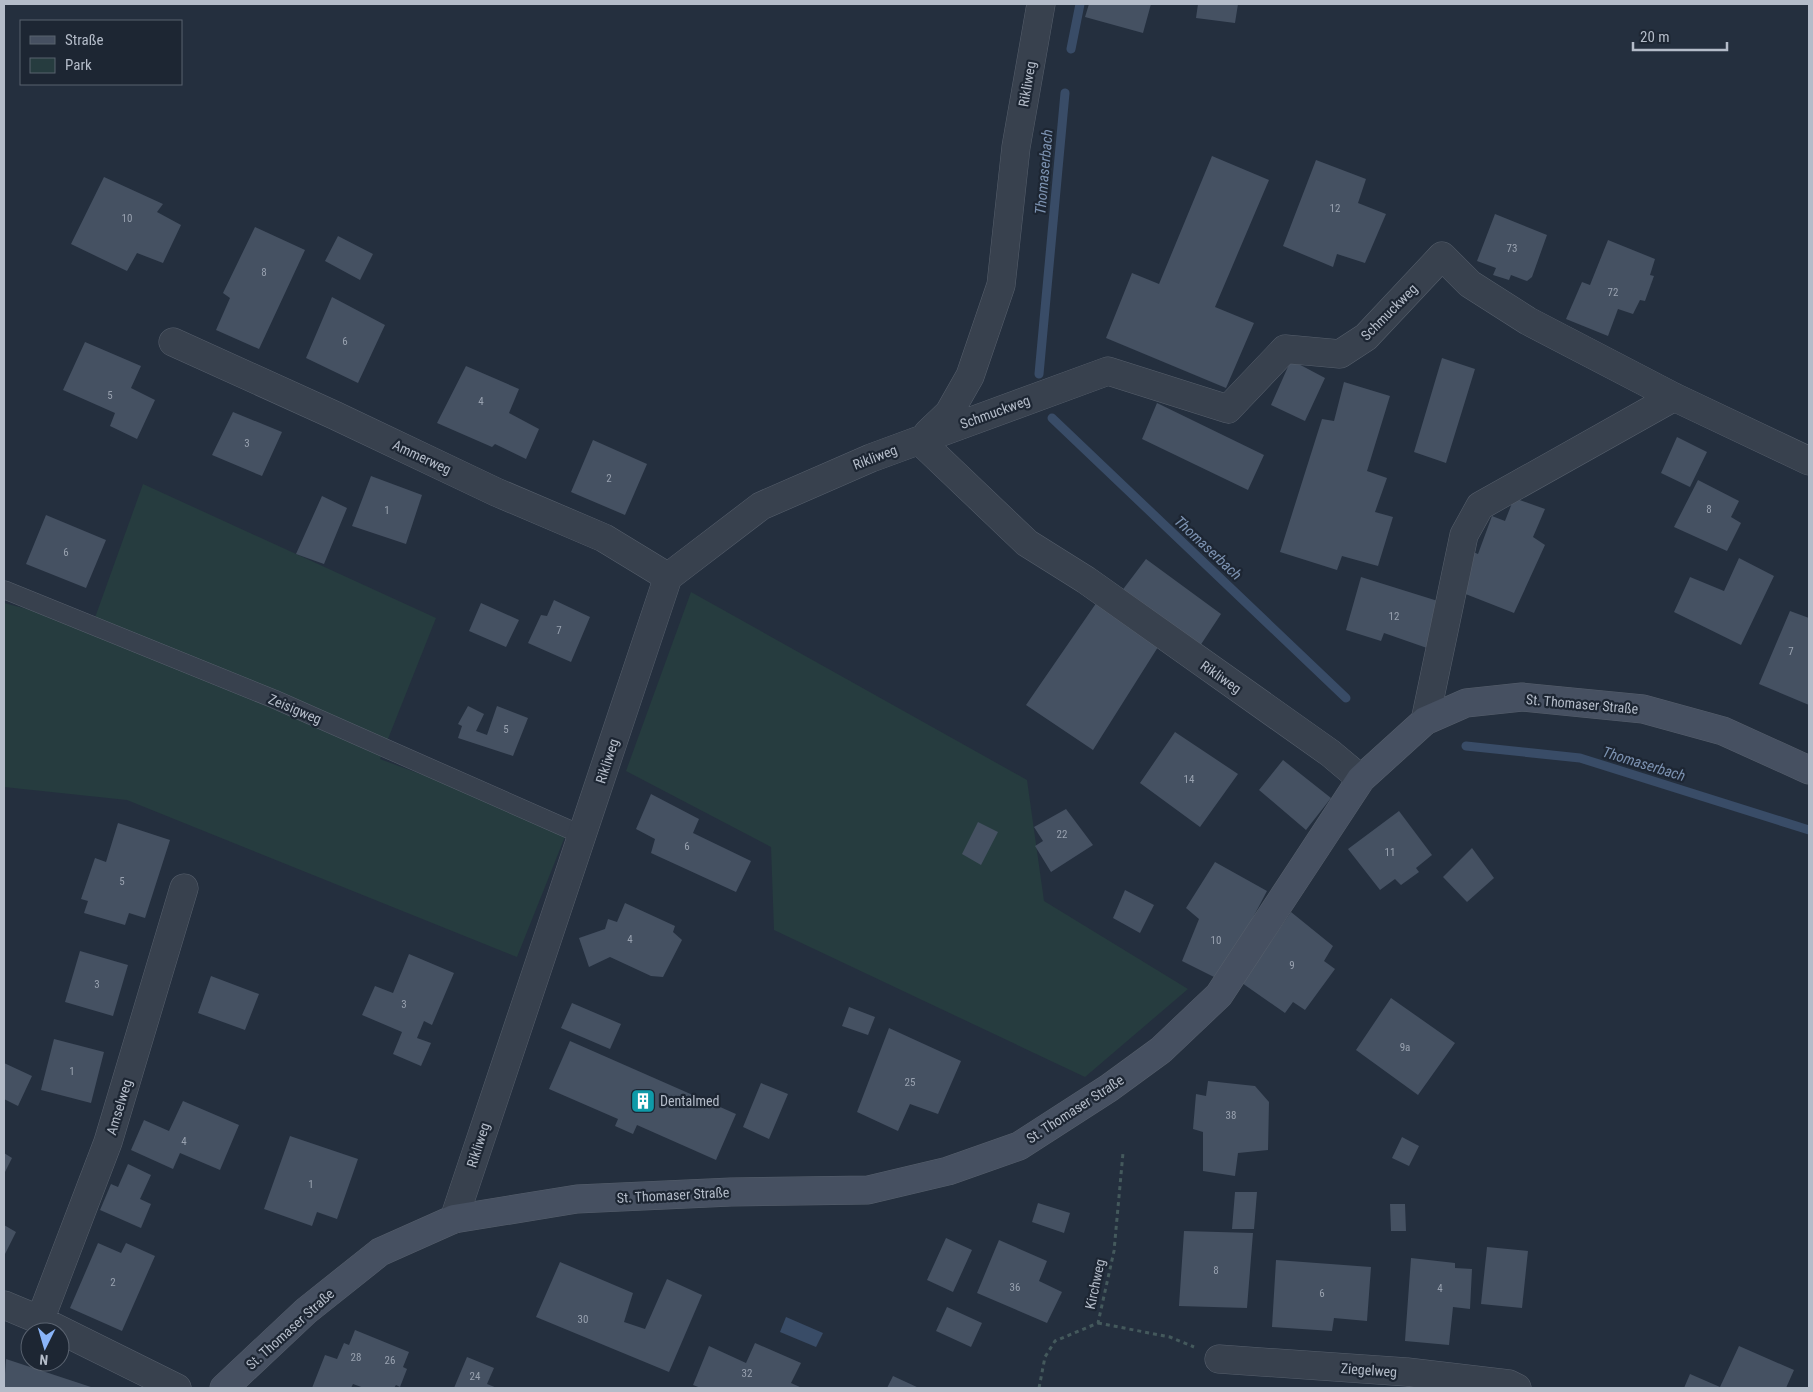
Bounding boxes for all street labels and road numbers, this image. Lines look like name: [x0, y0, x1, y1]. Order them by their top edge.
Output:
street label: Rikliweg: [1015, 60, 1039, 108]
street label: Schmuckweg: [1357, 280, 1421, 344]
street label: Schmuckweg: [958, 392, 1032, 432]
street label: Ammerweg: [390, 437, 454, 477]
street label: Rikliweg: [851, 441, 899, 473]
street label: Rikliweg: [1198, 657, 1244, 697]
street label: Zeisigweg: [266, 691, 324, 727]
street label: St. Thomaser Straße: [1525, 691, 1639, 717]
street label: Rikliweg: [592, 737, 622, 785]
street label: St. Thomaser Straße: [1023, 1071, 1127, 1146]
street label: Amselweg: [103, 1077, 135, 1137]
street label: Rikliweg: [463, 1121, 493, 1169]
street label: St. Thomaser Straße: [616, 1184, 730, 1206]
street label: Kirchweg: [1082, 1258, 1108, 1310]
street label: St. Thomaser Straße: [243, 1285, 338, 1373]
street label: Ziegelweg: [1340, 1360, 1398, 1380]

